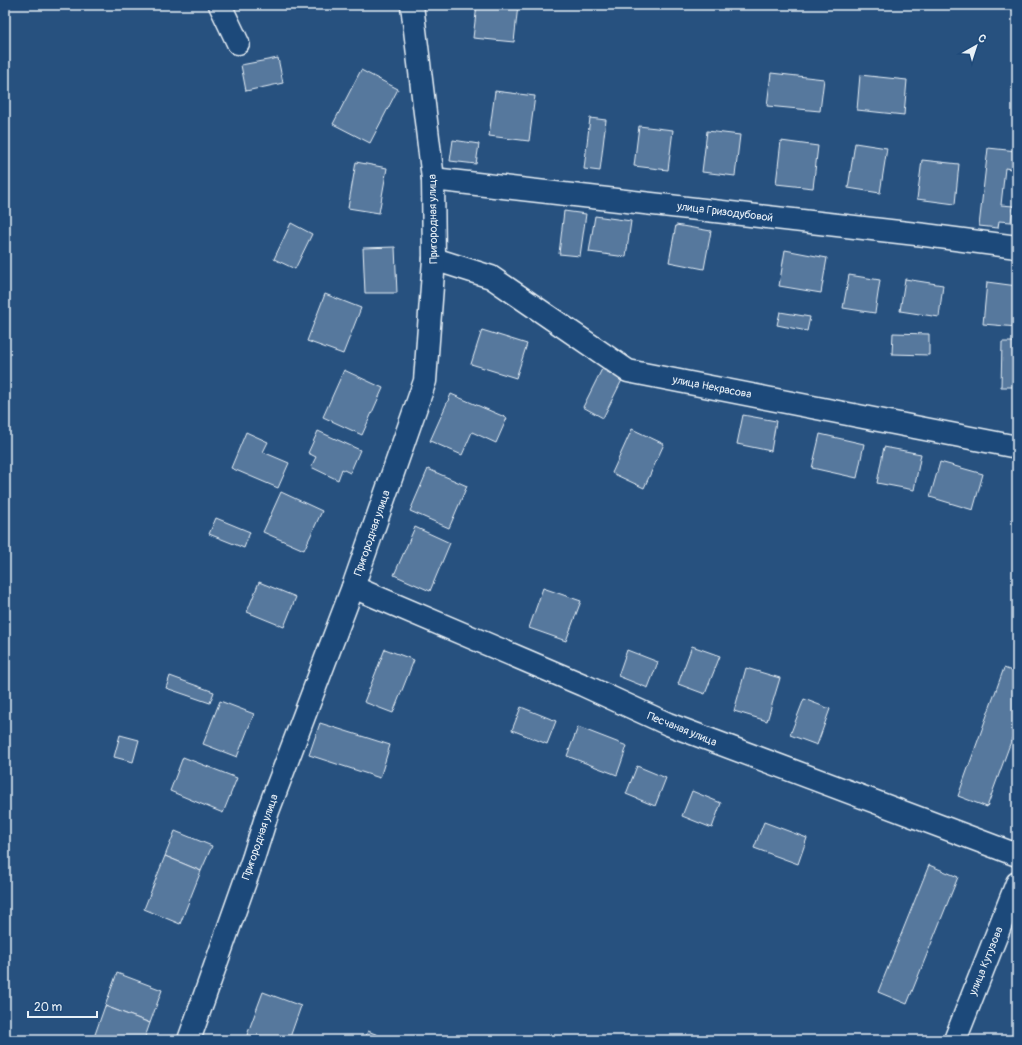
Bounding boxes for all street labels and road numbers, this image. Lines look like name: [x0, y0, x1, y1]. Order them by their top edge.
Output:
street label: Пригородная улица: [426, 174, 440, 264]
street label: улица Гризодубовой: [675, 200, 774, 224]
street label: улица Некрасова: [670, 373, 753, 401]
street label: Пригородная улица: [351, 489, 393, 577]
street label: Песчаная улица: [645, 709, 719, 749]
street label: Пригородная улица: [239, 793, 281, 881]
street label: улица Кутузова: [966, 925, 1006, 998]

